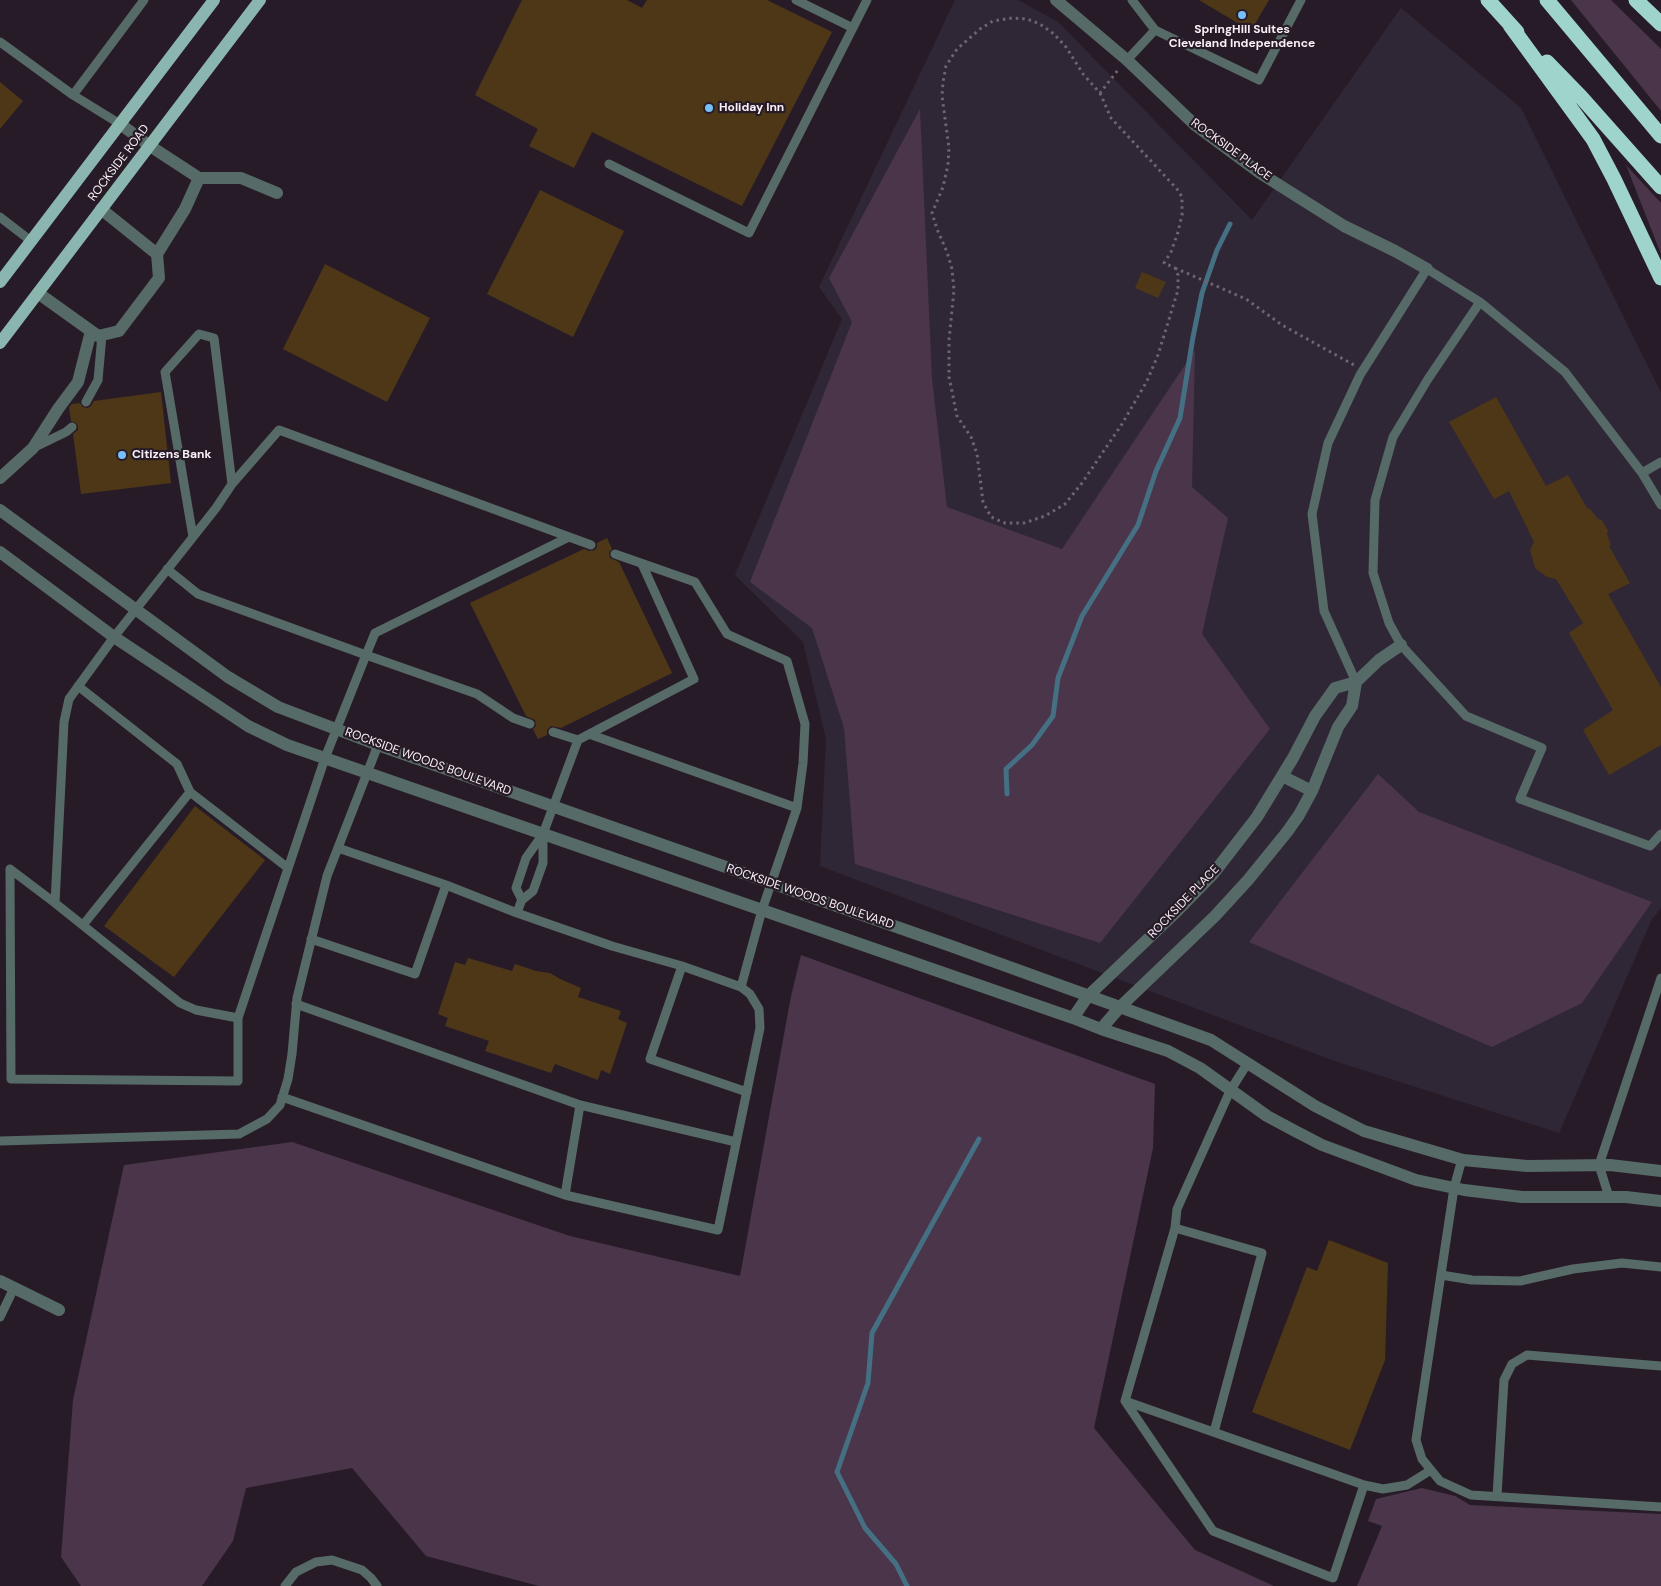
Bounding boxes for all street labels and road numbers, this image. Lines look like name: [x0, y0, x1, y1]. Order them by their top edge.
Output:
street label: ROCKSIDE PLACE: [1188, 116, 1274, 184]
street label: ROCKSIDE ROAD: [86, 122, 152, 204]
street label: ROCKSIDE WOODS BOULEVARD: [343, 725, 513, 799]
street label: ROCKSIDE WOODS BOULEVARD: [724, 862, 896, 932]
street label: ROCKSIDE PLACE: [1145, 862, 1223, 942]

